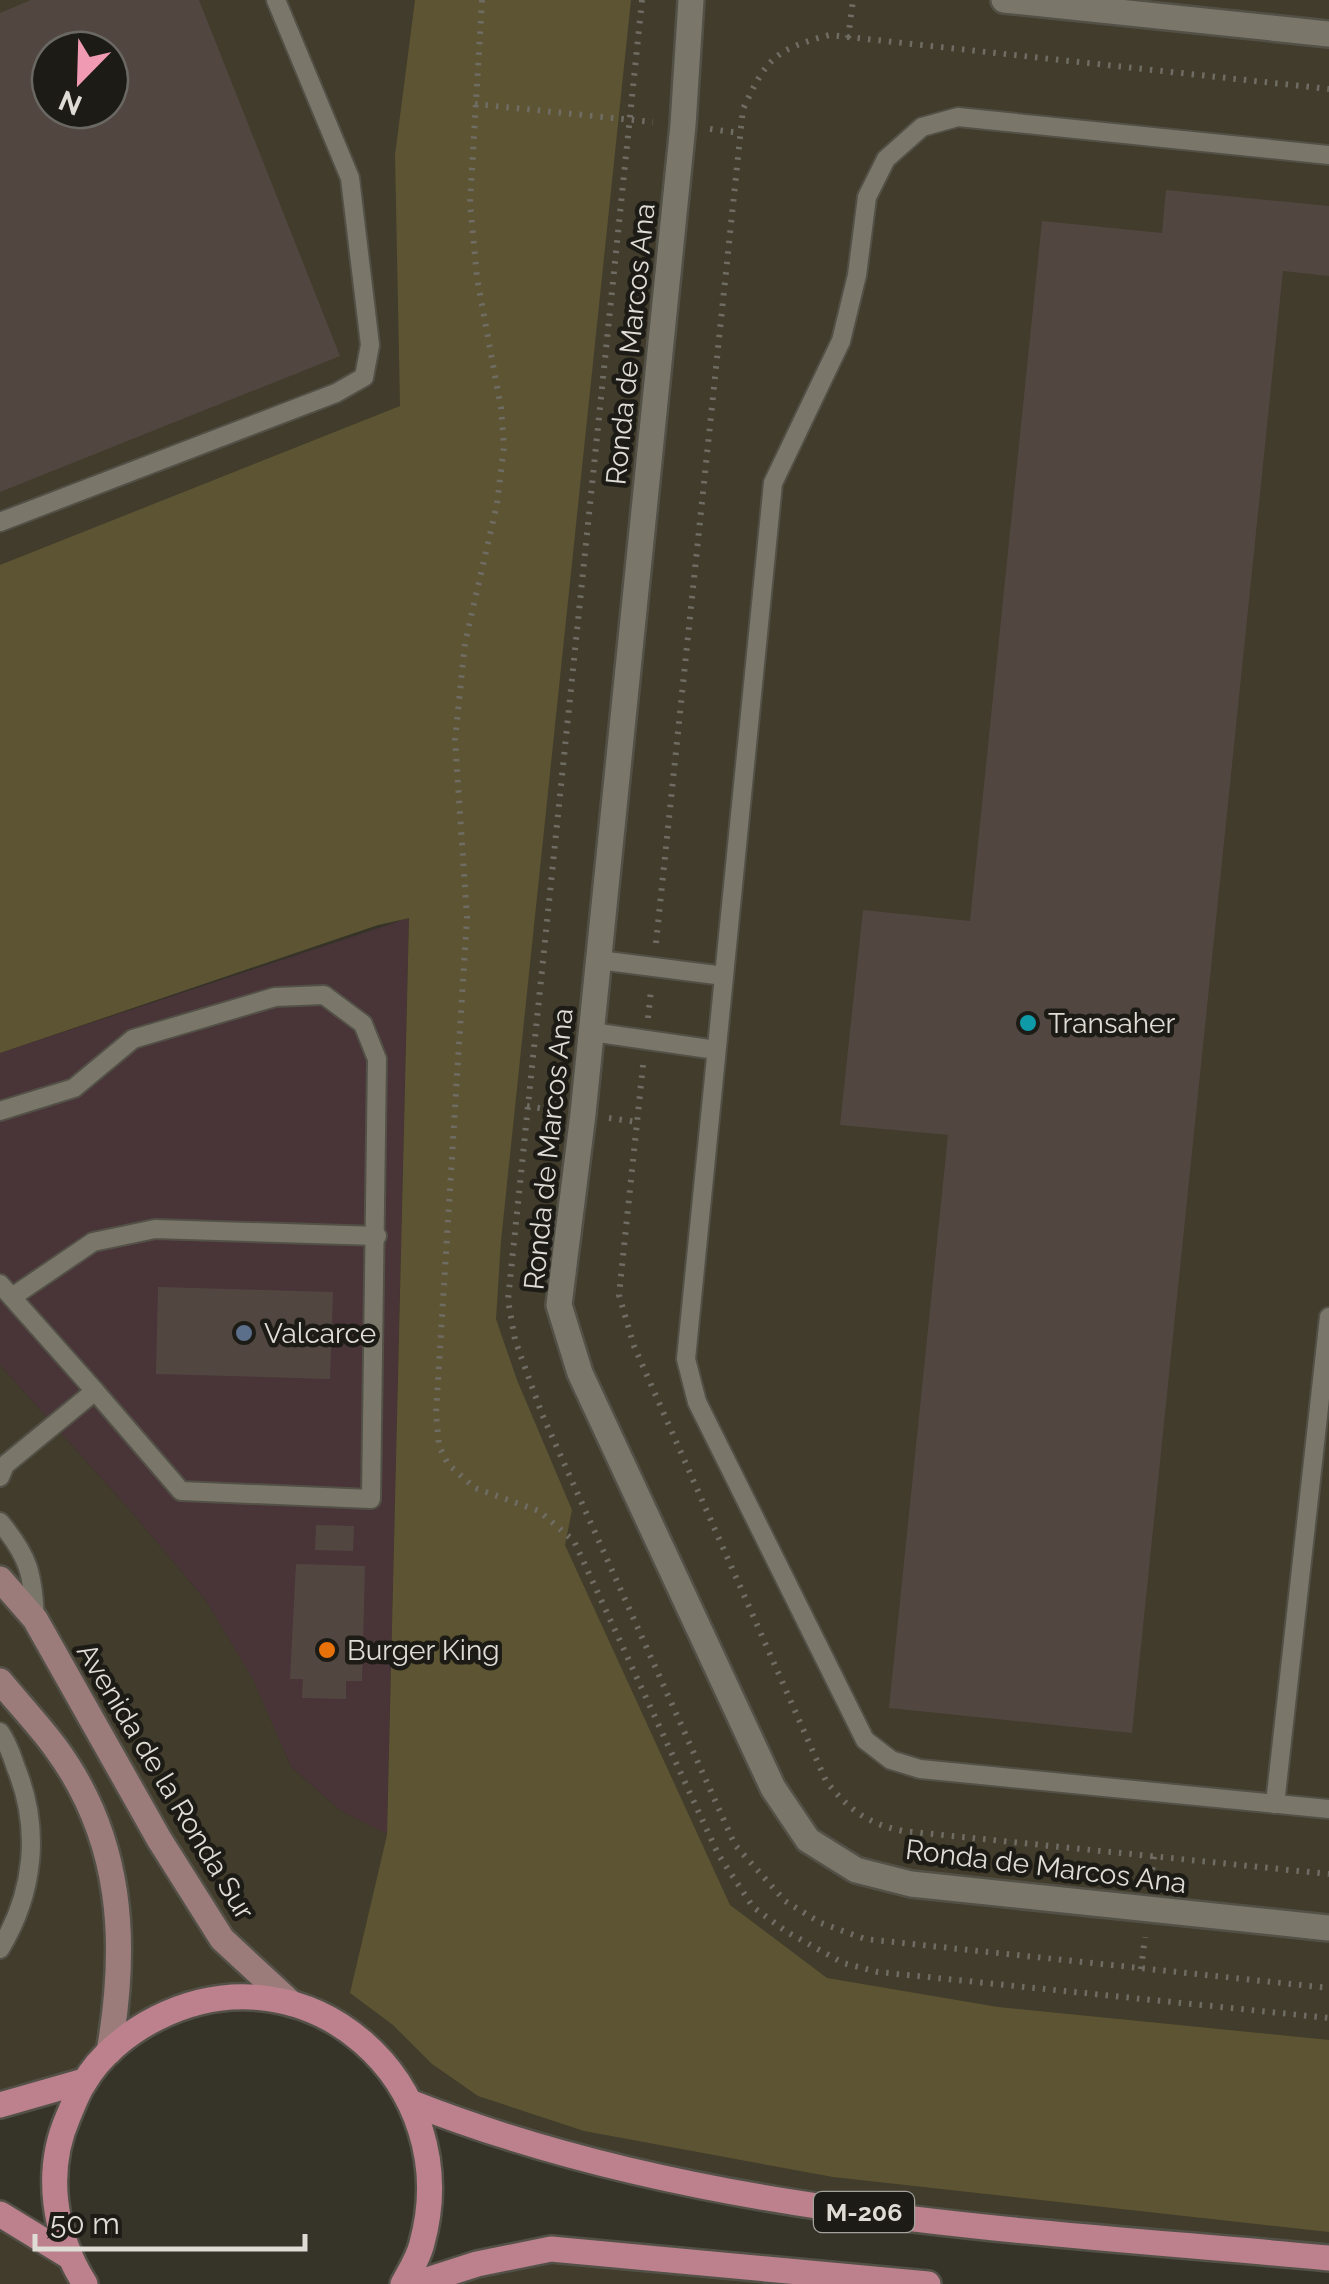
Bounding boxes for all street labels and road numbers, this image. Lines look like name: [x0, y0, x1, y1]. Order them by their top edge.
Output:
street label: Ronda de Marcos Ana: [599, 202, 662, 486]
street label: Ronda de Marcos Ana: [517, 1007, 580, 1291]
street label: Avenida de la Ronda Sur: [70, 1637, 261, 1925]
street label: Ronda de Marcos Ana: [904, 1833, 1188, 1900]
road number: M-206: [814, 2192, 914, 2232]

